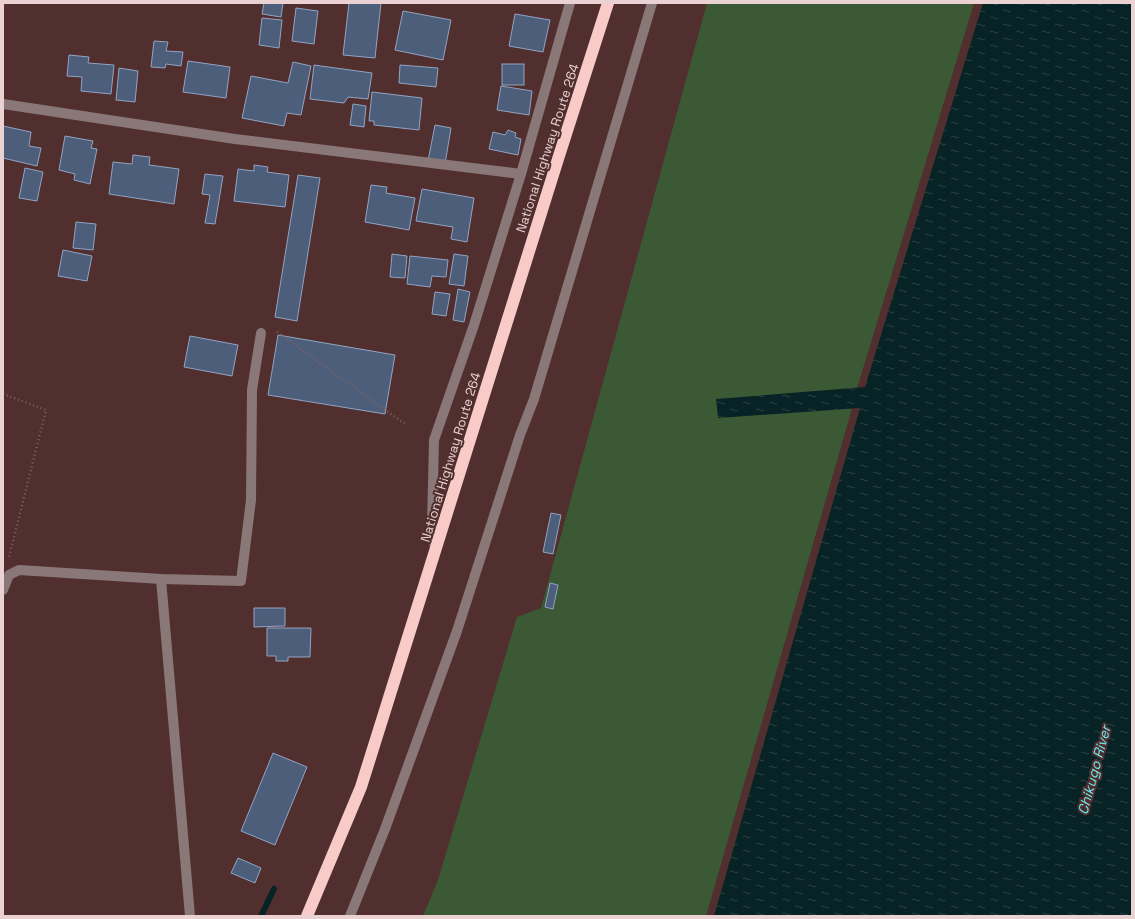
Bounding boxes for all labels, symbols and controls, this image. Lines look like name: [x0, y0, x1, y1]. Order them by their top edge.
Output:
street label: National Highway Route 264: [512, 62, 583, 235]
street label: National Highway Route 264: [417, 370, 484, 544]
water label: Chikugo River: [1073, 722, 1115, 816]

